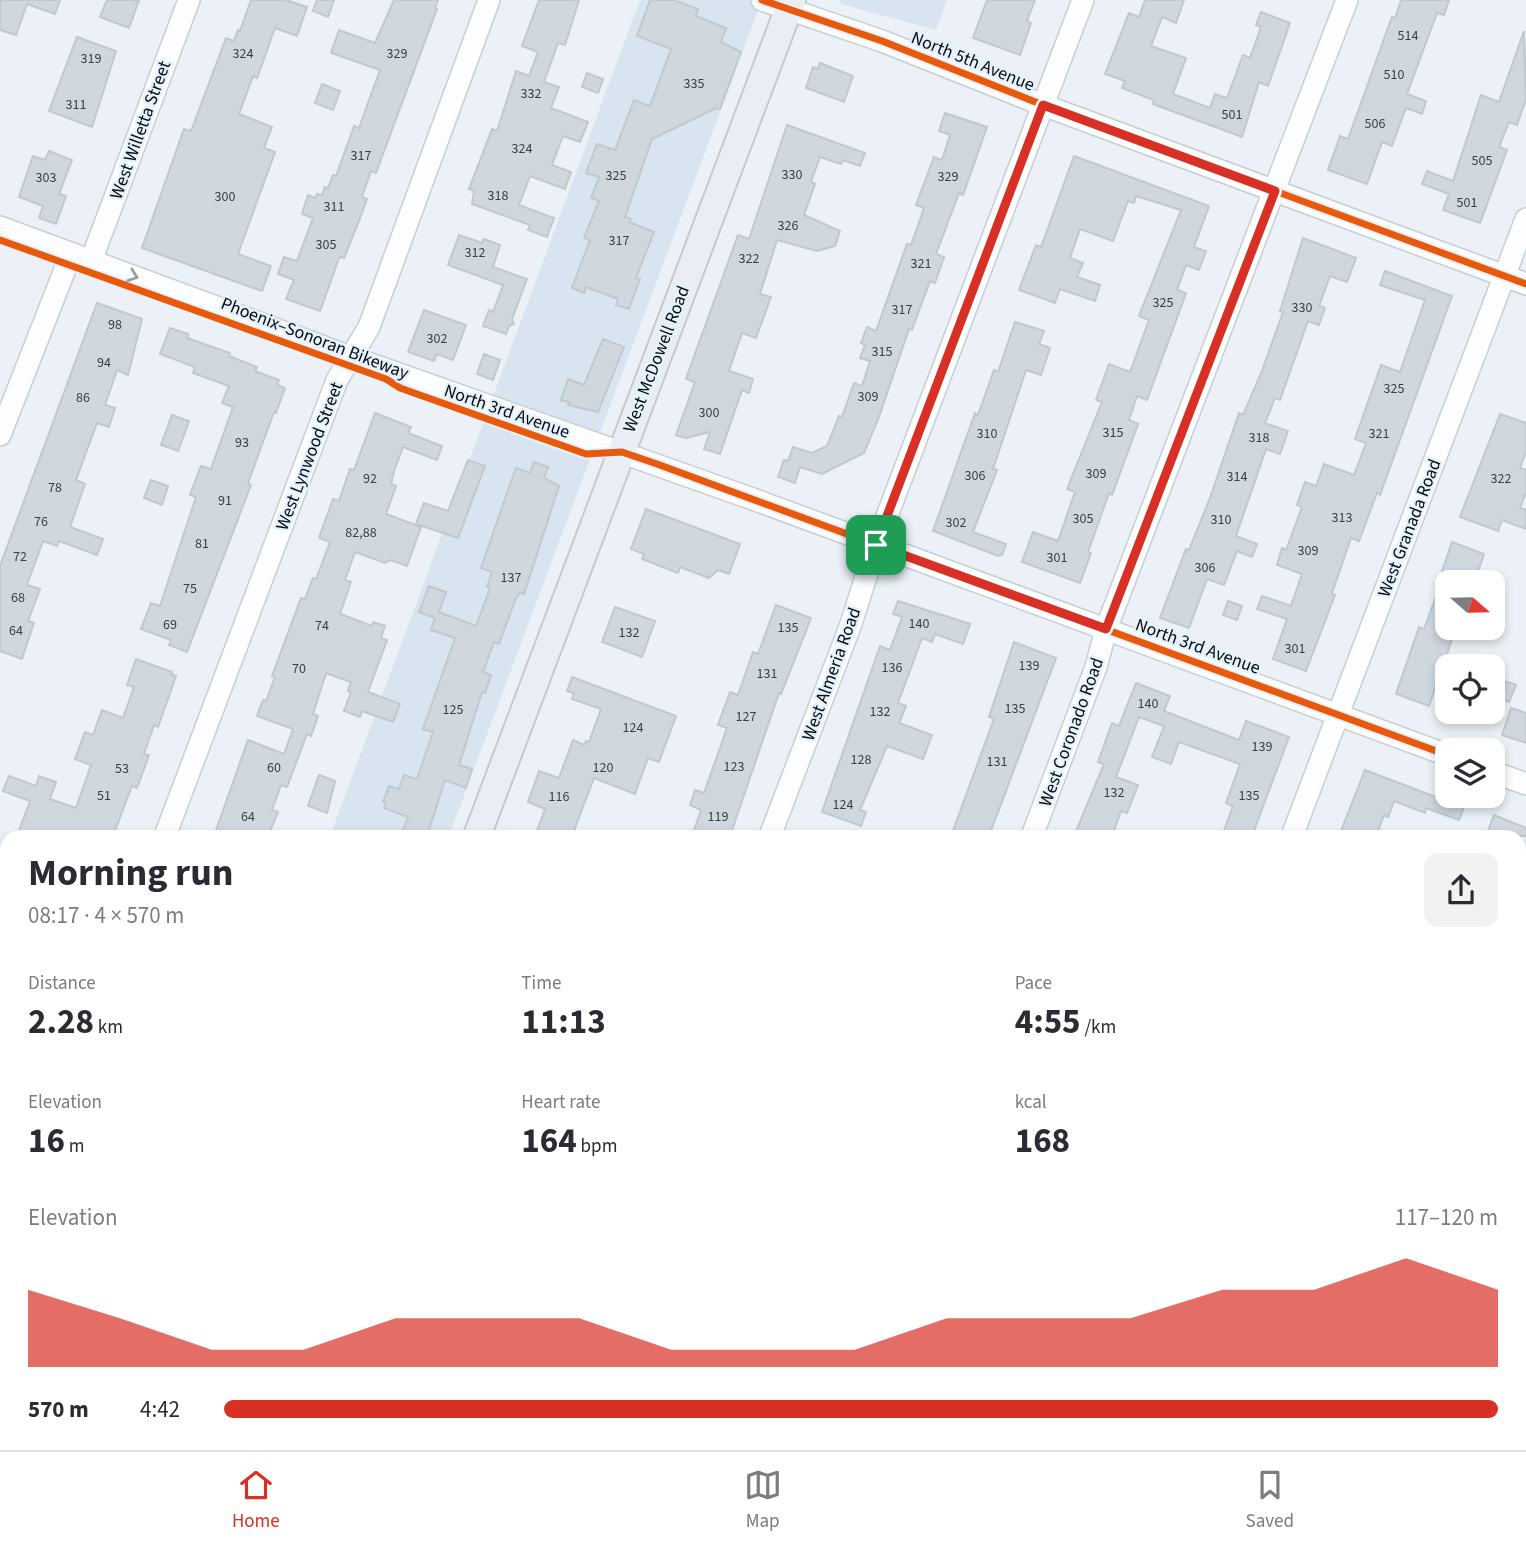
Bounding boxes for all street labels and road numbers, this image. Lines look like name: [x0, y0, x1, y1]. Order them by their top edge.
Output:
street label: North 5th Avenue: [907, 25, 1038, 98]
street label: West Willetta Street: [104, 57, 177, 203]
street label: West McDowell Road: [617, 282, 696, 436]
street label: Phoenix–Sonoran Bikeway: [217, 291, 413, 386]
street label: West Lynwood Street: [270, 378, 349, 534]
street label: North 3rd Avenue: [441, 378, 573, 445]
street label: West Granada Road: [1372, 455, 1447, 601]
street label: West Almeria Road: [796, 604, 867, 744]
street label: North 3rd Avenue: [1132, 612, 1264, 681]
street label: West Coronado Road: [1033, 654, 1110, 810]

